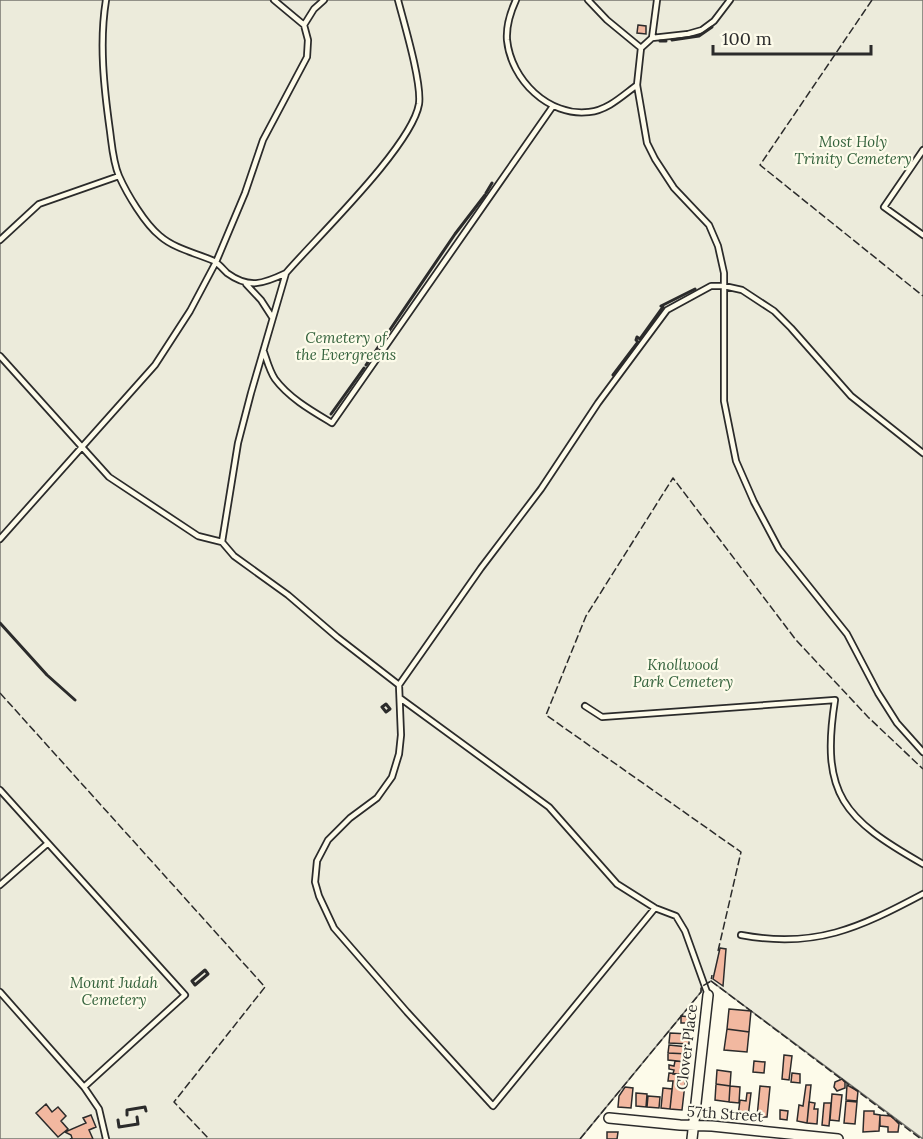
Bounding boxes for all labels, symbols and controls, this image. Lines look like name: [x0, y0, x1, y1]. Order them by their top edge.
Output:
scale bar: [713, 18, 870, 56]
text: 100 m: [722, 27, 772, 50]
park label: Most Holy Trinity Cemetery: [794, 132, 912, 168]
park label: Cemetery of the Evergreens: [296, 328, 396, 364]
park label: Knollwood Park Cemetery: [633, 655, 733, 691]
park label: Mount Judah Cemetery: [70, 973, 159, 1009]
street label: Clover Place: [672, 1003, 701, 1091]
street label: 57th Street: [686, 1101, 764, 1126]

